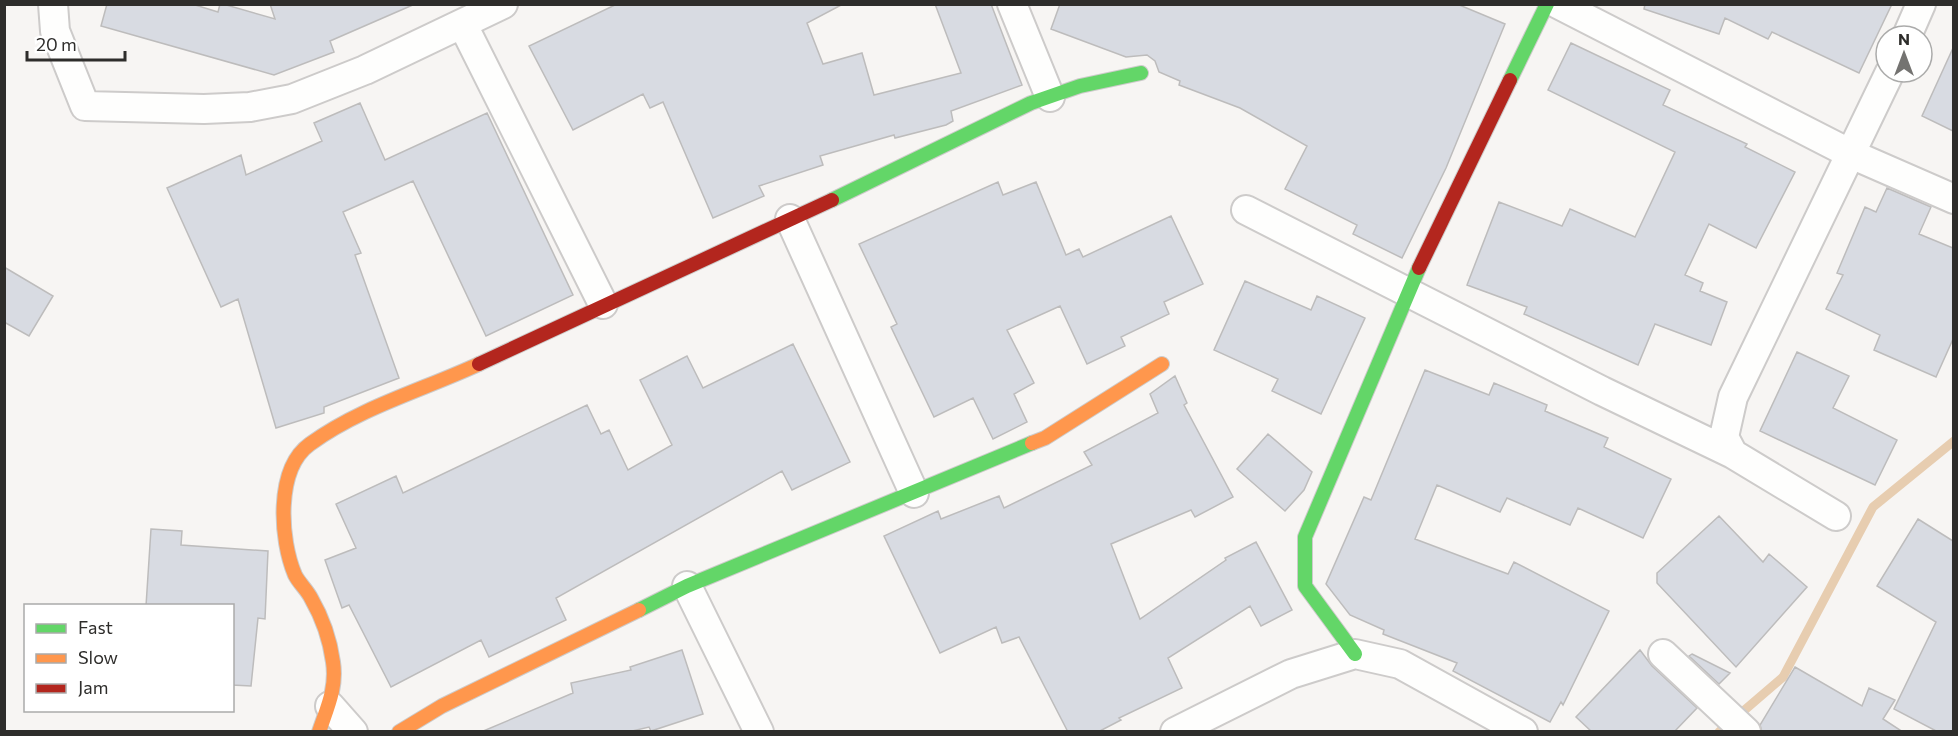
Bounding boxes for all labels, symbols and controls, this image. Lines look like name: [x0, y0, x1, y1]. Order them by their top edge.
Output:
scale bar: [27, 24, 124, 62]
north arrow: [1874, 24, 1934, 84]
text: N: [1898, 29, 1910, 48]
text: 20 m: [36, 33, 77, 55]
legend: [24, 604, 234, 712]
text: Fast: [78, 616, 113, 638]
text: Slow: [78, 646, 118, 668]
text: Jam: [78, 676, 108, 698]

